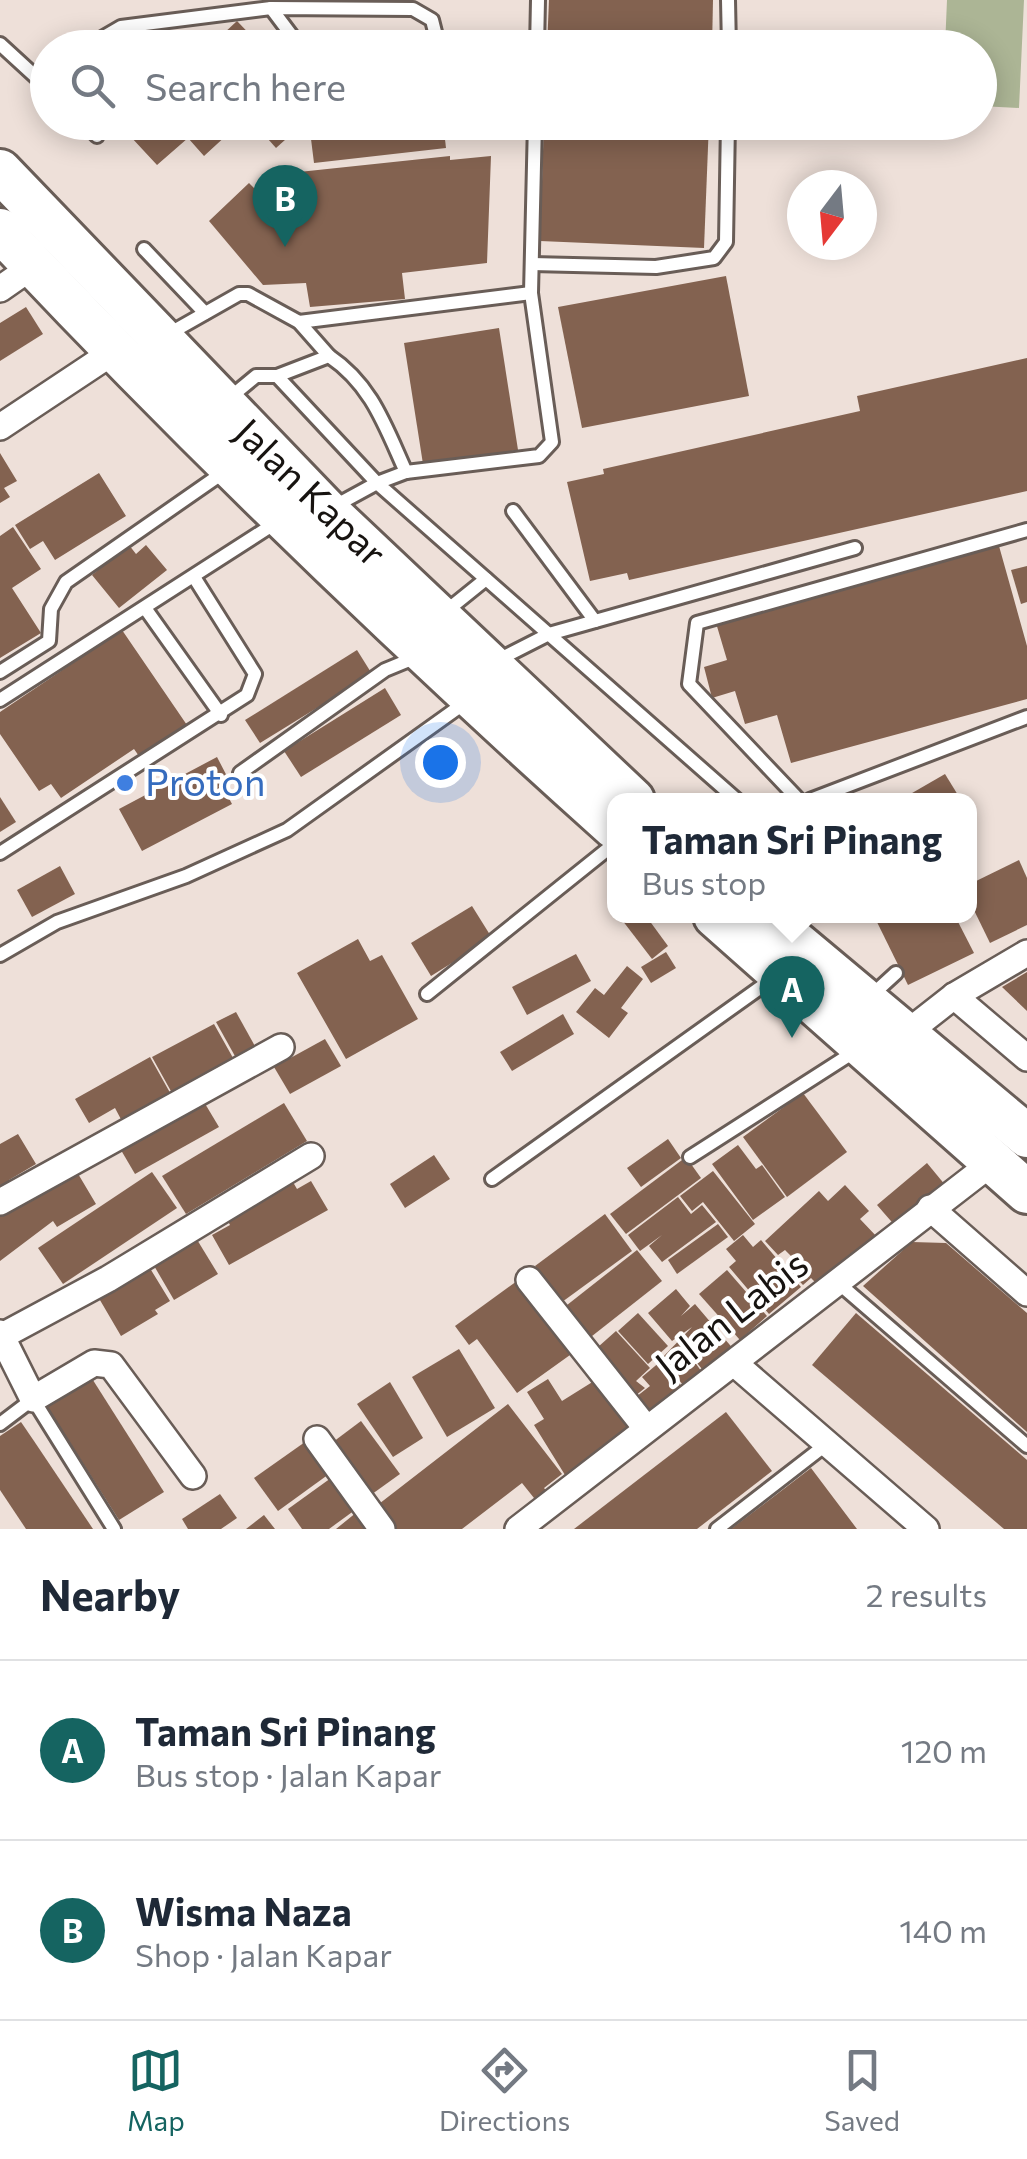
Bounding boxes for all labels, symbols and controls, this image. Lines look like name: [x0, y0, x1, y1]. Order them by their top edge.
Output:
search box: [30, 30, 997, 140]
icon: search: [65, 58, 120, 113]
text: Search here: [145, 62, 346, 109]
pin: B: [252, 164, 318, 247]
north arrow: [787, 170, 877, 260]
street label: Jalan Kapar: [226, 407, 397, 575]
your location: [415, 737, 466, 788]
place label: Proton: [145, 757, 266, 804]
marker: Proton: [114, 772, 136, 794]
popup: [607, 793, 977, 923]
text: Taman Sri Pinang: [642, 815, 942, 862]
text: Bus stop: [642, 862, 766, 902]
pin: A: [760, 956, 824, 1038]
street label: Jalan Labis: [645, 1239, 816, 1387]
text: Nearby: [40, 1568, 180, 1620]
text: 2 results: [866, 1574, 987, 1614]
text: Taman Sri Pinang: [135, 1707, 436, 1754]
text: A: [61, 1730, 84, 1770]
text: 120 m: [901, 1730, 987, 1770]
text: Bus stop · Jalan Kapar: [135, 1754, 441, 1794]
text: Wisma Naza: [135, 1887, 352, 1934]
text: B: [62, 1910, 83, 1950]
text: 140 m: [899, 1910, 987, 1950]
text: Shop · Jalan Kapar: [135, 1934, 392, 1974]
tab: Map: [127, 2043, 185, 2137]
tab: Directions: [439, 2043, 570, 2137]
tab: Saved: [824, 2043, 900, 2137]

